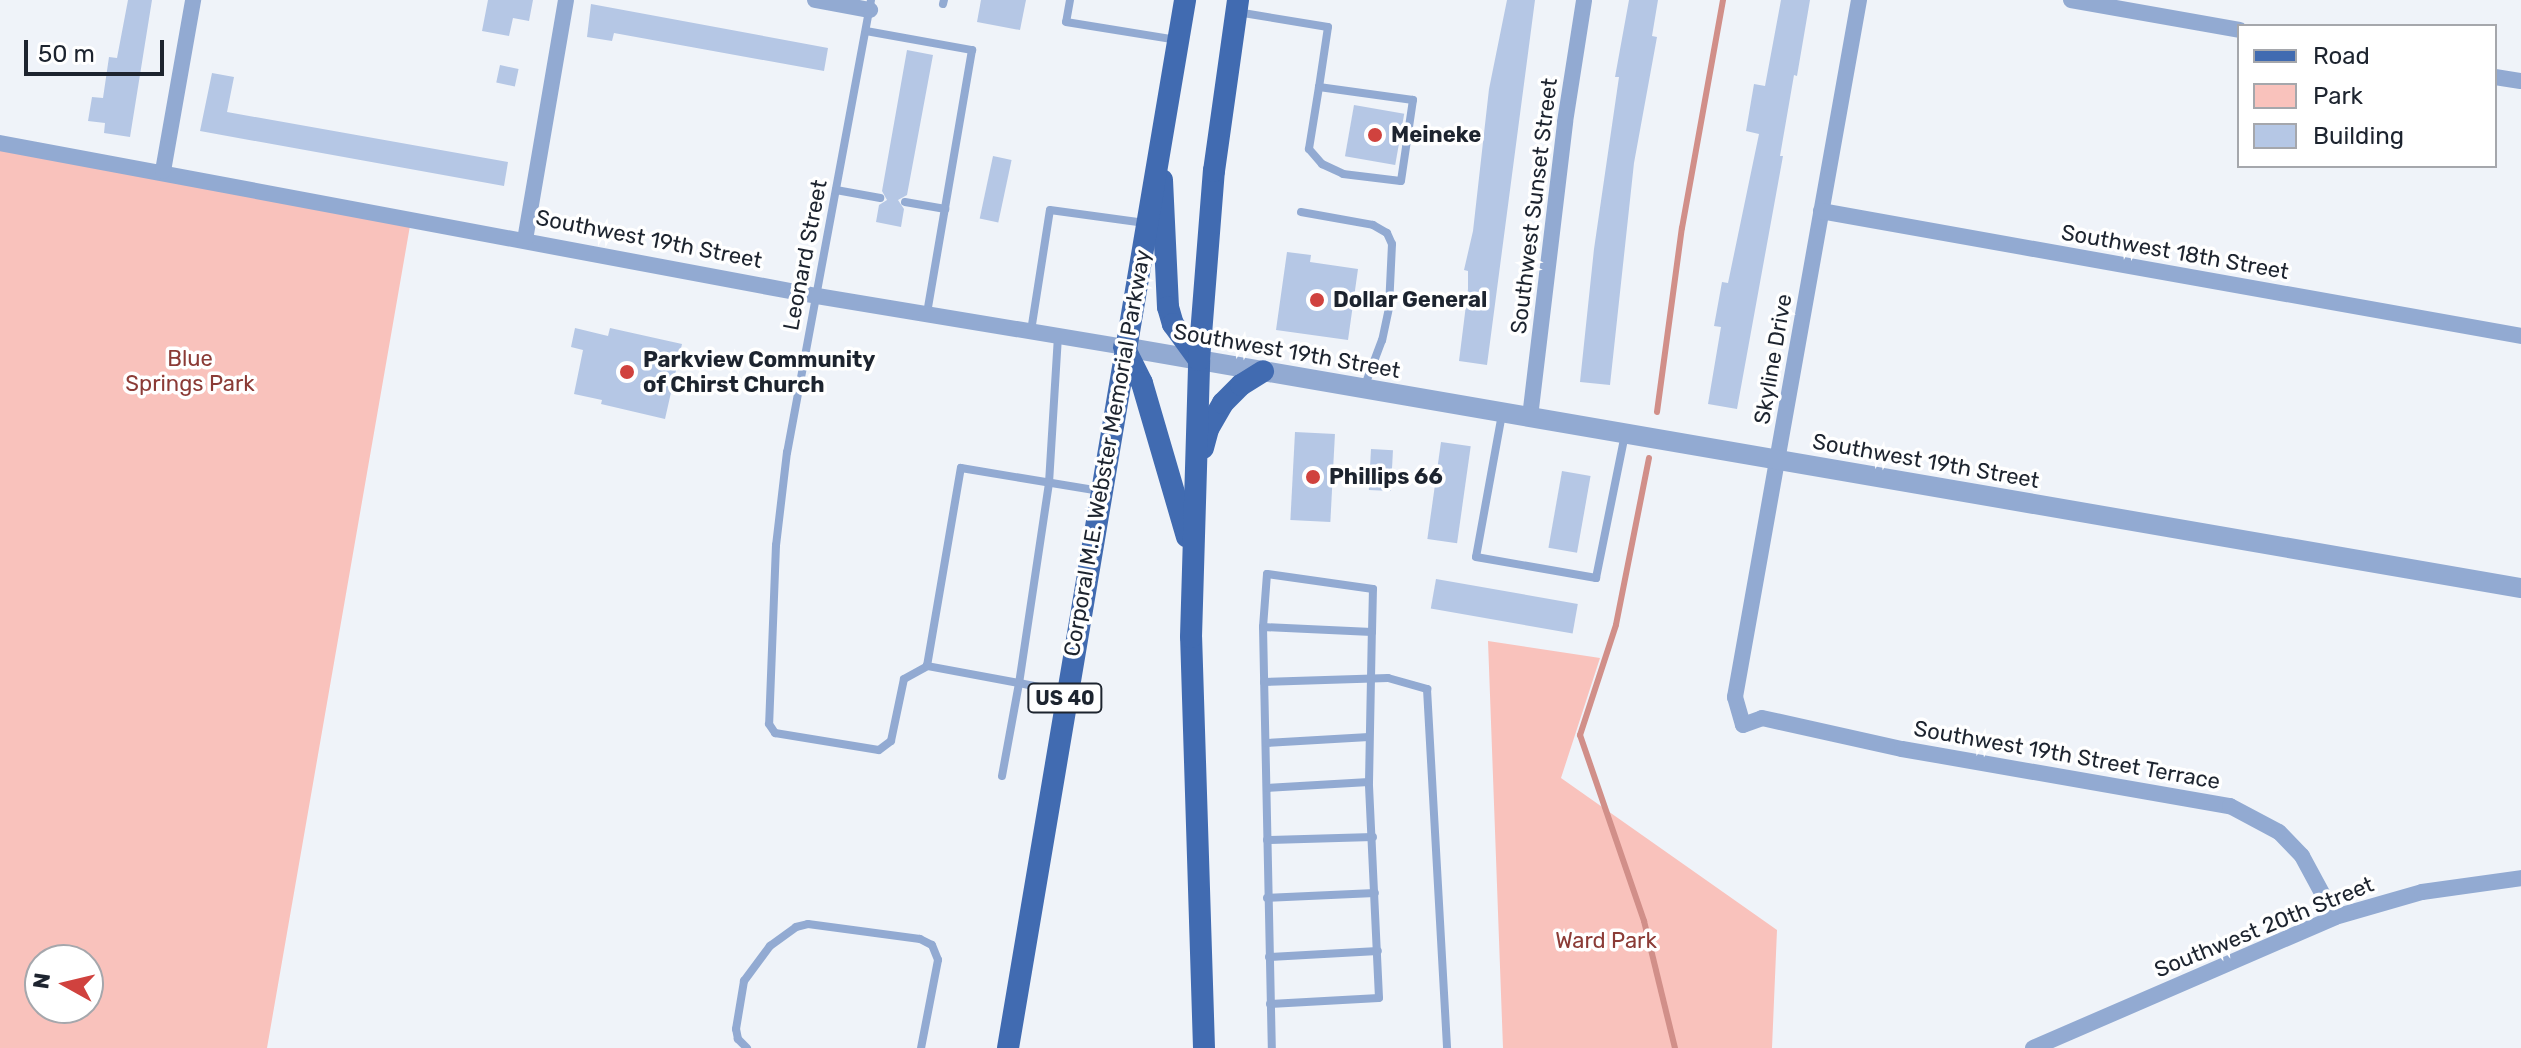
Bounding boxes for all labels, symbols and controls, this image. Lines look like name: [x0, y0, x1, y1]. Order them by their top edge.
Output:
scale bar: [28, 24, 168, 74]
legend: [2237, 24, 2497, 168]
text: 50 m: [38, 40, 95, 68]
text: Road: [2313, 42, 2370, 70]
street label: Southwest Sunset Street: [1505, 77, 1563, 335]
text: Park: [2313, 82, 2363, 110]
place label: Meineke: [1391, 122, 1481, 148]
text: Building: [2313, 122, 2404, 150]
marker: Meineke: [1366, 126, 1384, 144]
street label: Leonard Street: [777, 177, 833, 333]
street label: Southwest 19th Street: [534, 204, 764, 274]
street label: Southwest 18th Street: [2059, 219, 2291, 285]
street label: Corporal M.E. Webster Memorial Parkway: [1058, 247, 1156, 659]
place label: Dollar General: [1333, 287, 1488, 313]
marker: Dollar General: [1308, 291, 1326, 309]
street label: Skyline Drive: [1749, 292, 1797, 426]
street label: Southwest 19th Street: [1172, 318, 1402, 384]
park label: Blue Springs Park: [125, 345, 255, 396]
place label: Parkview Community of Chirst Church: [643, 346, 876, 398]
marker: Parkview Community of Chirst Church: [618, 363, 636, 381]
street label: Southwest 19th Street: [1811, 428, 2041, 494]
place label: Phillips 66: [1329, 464, 1443, 490]
marker: Phillips 66: [1304, 468, 1322, 486]
road number: US 40: [1027, 682, 1103, 714]
street label: Southwest 19th Street Terrace: [1911, 715, 2223, 795]
street label: Southwest 20th Street: [2151, 871, 2377, 983]
park label: Ward Park: [1555, 928, 1657, 954]
north arrow: [24, 944, 104, 1024]
text: N: [27, 971, 56, 991]

